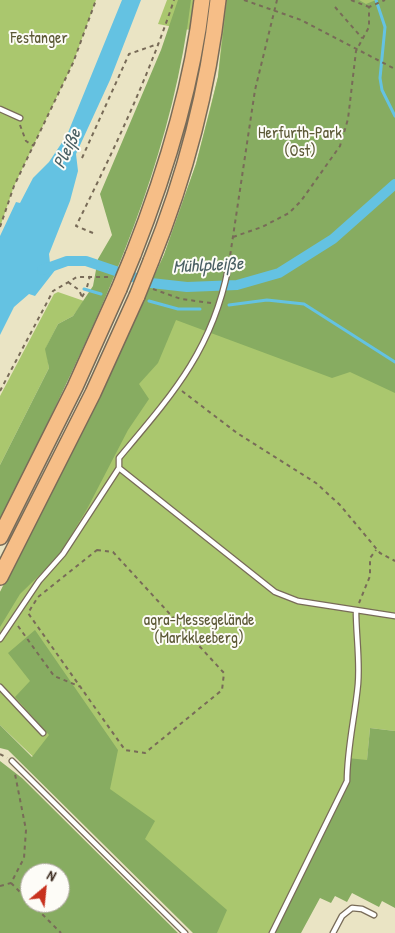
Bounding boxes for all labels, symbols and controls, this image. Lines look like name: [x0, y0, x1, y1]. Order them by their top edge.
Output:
park label: Festanger: [10, 29, 68, 49]
park label: Herfurth-Park (Ost): [258, 124, 342, 162]
water label: Pleiße: [49, 126, 87, 172]
water label: Mühlpleiße: [172, 253, 244, 279]
park label: agra-Messegelände (Markkleeberg): [144, 611, 254, 649]
north arrow: [20, 863, 70, 913]
text: N: [44, 865, 60, 885]

